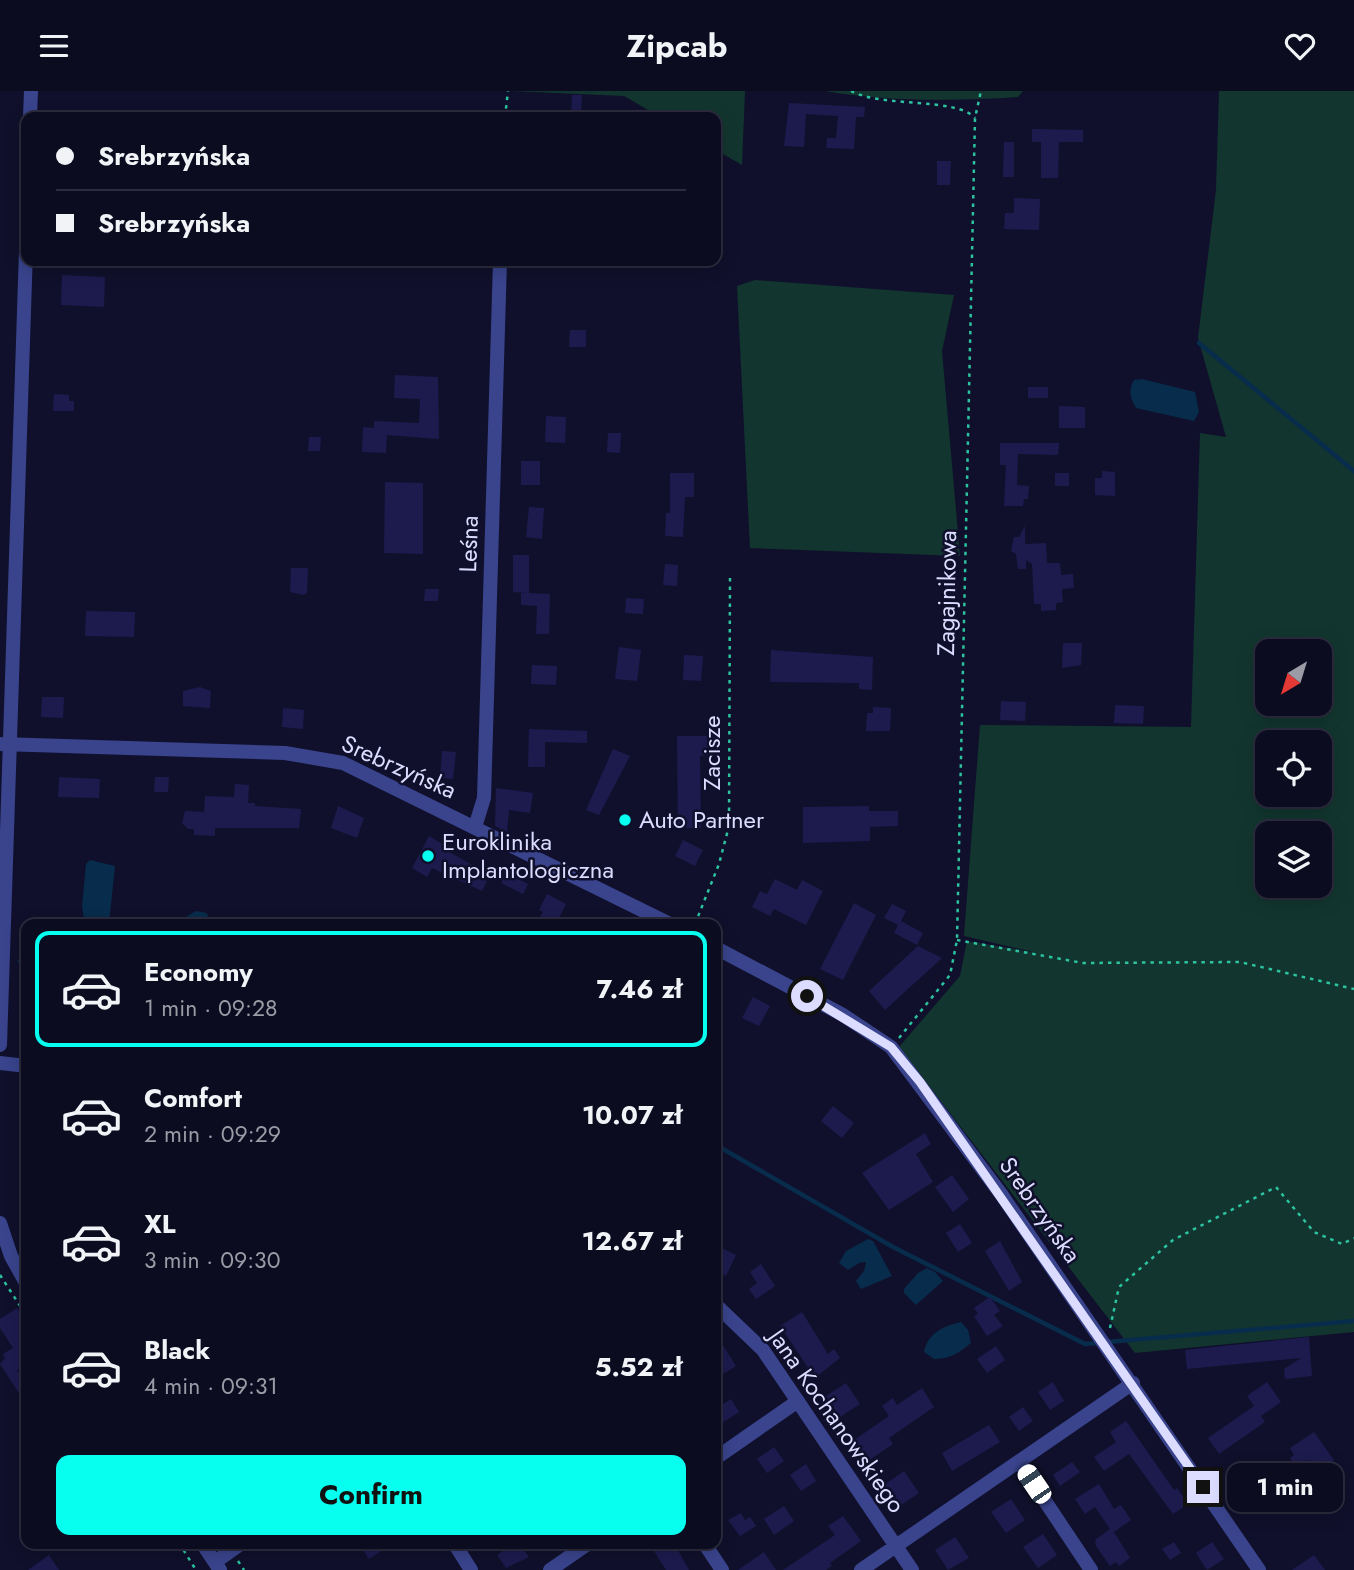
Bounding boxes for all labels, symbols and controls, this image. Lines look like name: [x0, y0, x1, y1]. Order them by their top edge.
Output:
text: Zipcab: [626, 23, 728, 69]
icon: menu: [35, 27, 73, 65]
icon: heart: [1281, 27, 1319, 65]
text: Srebrzyńska: [98, 137, 250, 175]
text: Srebrzyńska: [98, 204, 250, 242]
street label: Leśna: [450, 515, 487, 573]
street label: Zagajnikowa: [928, 530, 965, 656]
north arrow: [1255, 639, 1332, 716]
map controls: [1255, 639, 1332, 898]
street label: Zacisze: [694, 715, 729, 791]
street label: Srebrzyńska: [336, 726, 462, 807]
button: locate: [1255, 730, 1332, 807]
place label: Auto Partner: [639, 802, 765, 837]
marker: Auto Partner: [617, 812, 633, 828]
button: layers: [1255, 821, 1332, 898]
place label: Euroklinika Implantologiczna: [442, 824, 614, 887]
marker: Euroklinika Implantologiczna: [420, 848, 436, 864]
text: Economy: [144, 953, 253, 991]
icon: car: [60, 958, 123, 1021]
text: 7.46 zł: [597, 970, 682, 1008]
route start: [791, 980, 823, 1012]
text: 1 min · 09:28: [144, 991, 278, 1025]
text: Comfort: [144, 1079, 242, 1117]
icon: car: [60, 1084, 123, 1147]
text: 10.07 zł: [582, 1096, 682, 1134]
text: 2 min · 09:29: [144, 1117, 281, 1151]
street label: Srebrzyńska: [991, 1150, 1090, 1270]
text: XL: [144, 1205, 176, 1243]
icon: car: [60, 1210, 123, 1273]
text: 12.67 zł: [582, 1222, 682, 1260]
text: 3 min · 09:30: [144, 1243, 280, 1277]
street label: Jana Kochanowskiego: [759, 1319, 914, 1520]
text: Black: [144, 1331, 210, 1369]
icon: car: [60, 1336, 123, 1399]
text: 5.52 zł: [595, 1348, 682, 1386]
text: 4 min · 09:31: [144, 1369, 278, 1403]
button: Confirm: [56, 1455, 686, 1535]
car: [1014, 1461, 1055, 1507]
callout: 1 min: [1228, 1463, 1343, 1511]
text: 1 min: [1256, 1470, 1314, 1504]
route end: [1187, 1471, 1219, 1503]

